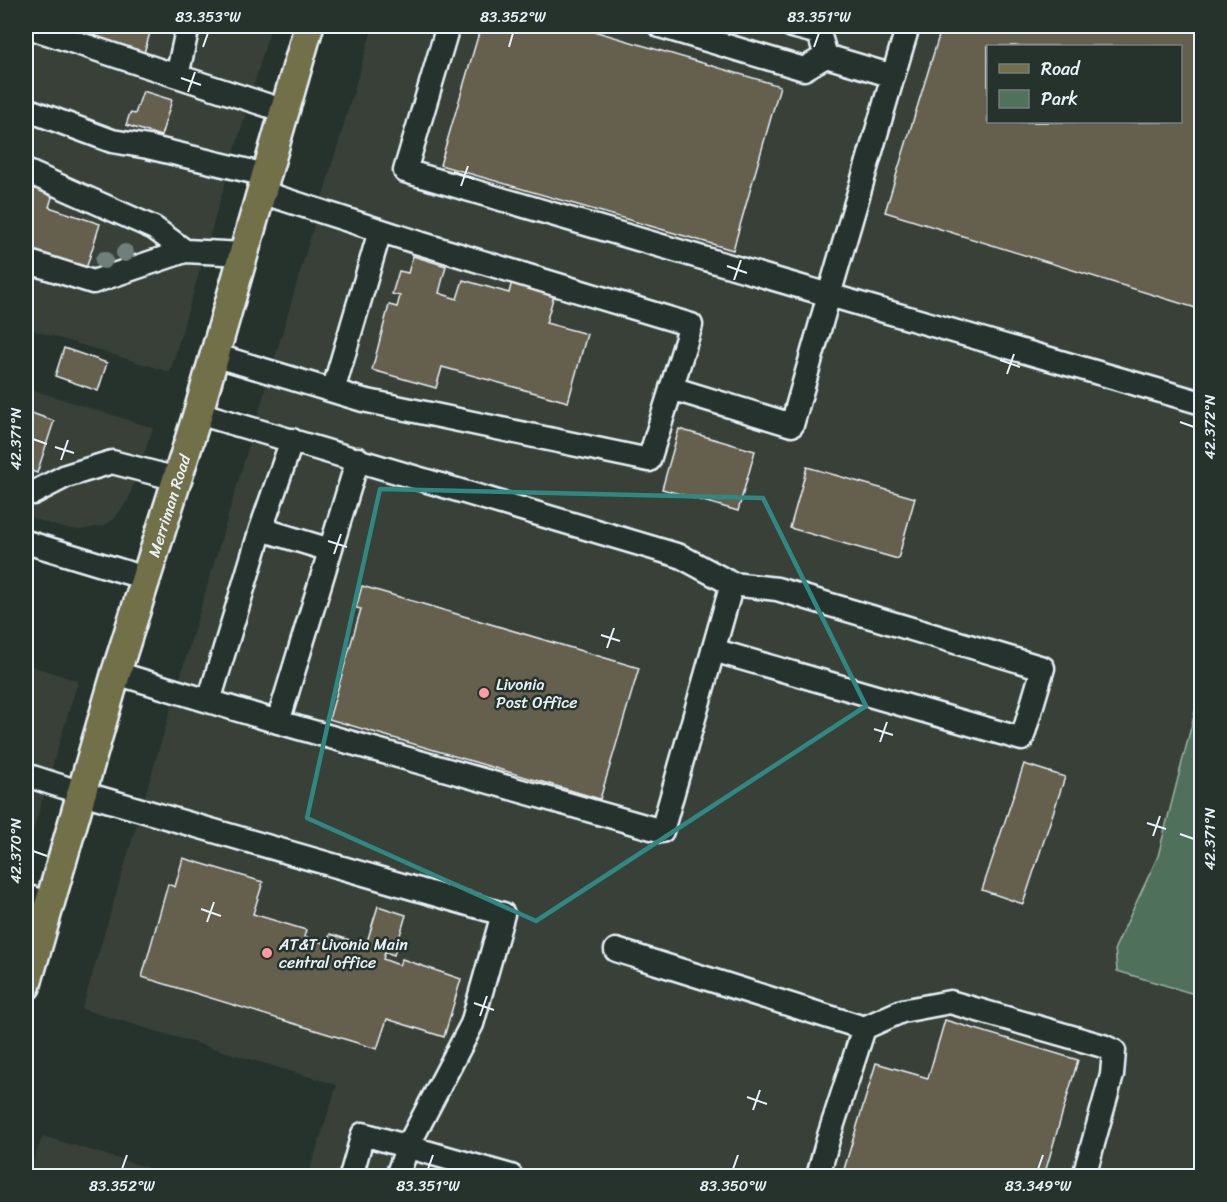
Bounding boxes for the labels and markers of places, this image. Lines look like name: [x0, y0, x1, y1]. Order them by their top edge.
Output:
place label: Livonia Post Office: [496, 670, 578, 717]
marker: Livonia Post Office: [477, 686, 491, 700]
place label: AT&T Livonia Main central office: [278, 930, 408, 977]
marker: AT&T Livonia Main central office: [260, 946, 274, 960]

